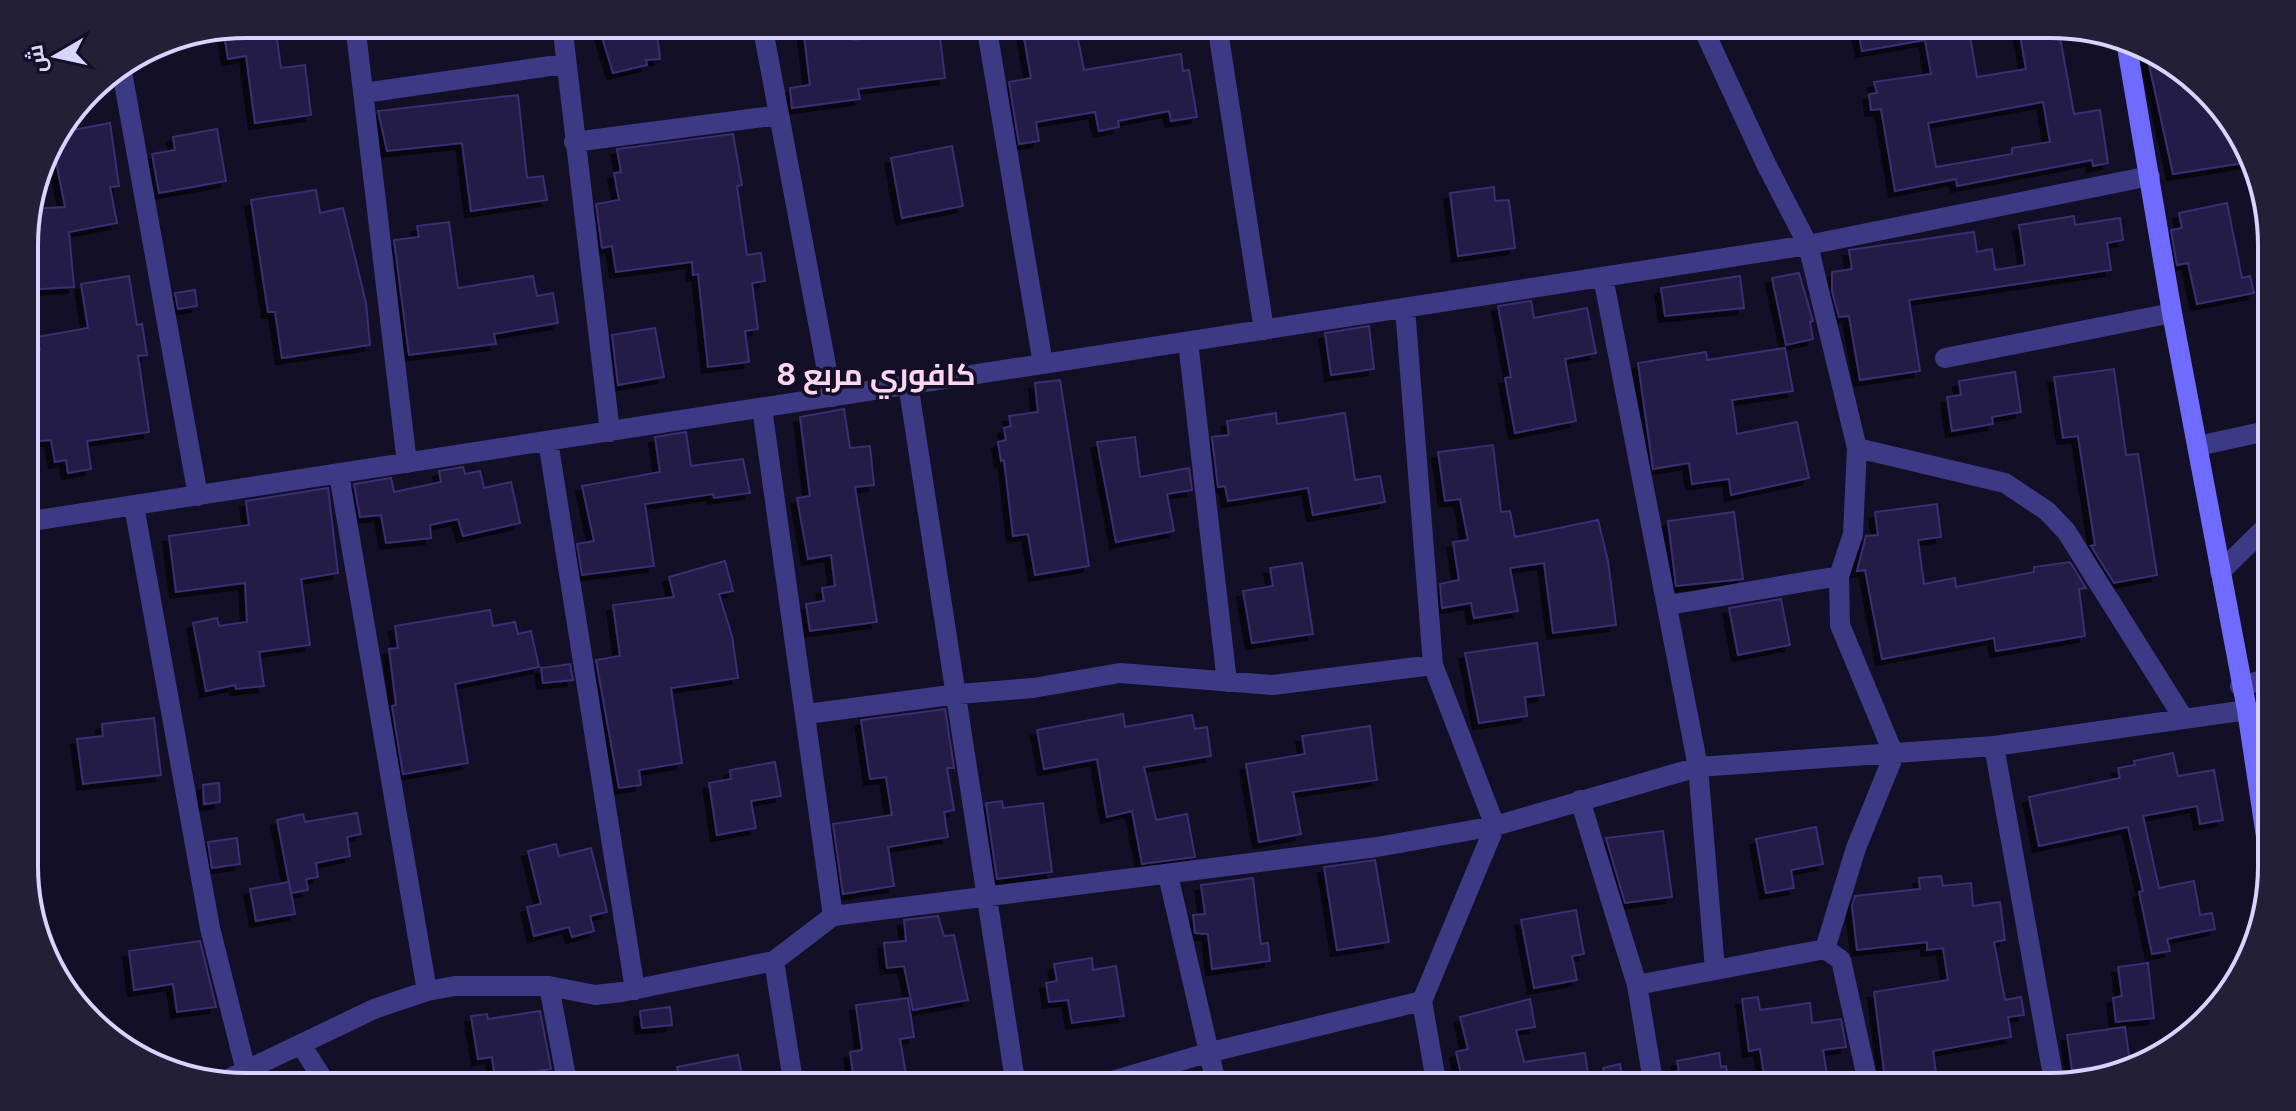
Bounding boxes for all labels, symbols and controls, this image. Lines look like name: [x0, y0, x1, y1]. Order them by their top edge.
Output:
north arrow: [16, 16, 96, 96]
text: ش: [21, 43, 52, 75]
district label: كافوري مربع 8: [776, 356, 976, 399]

